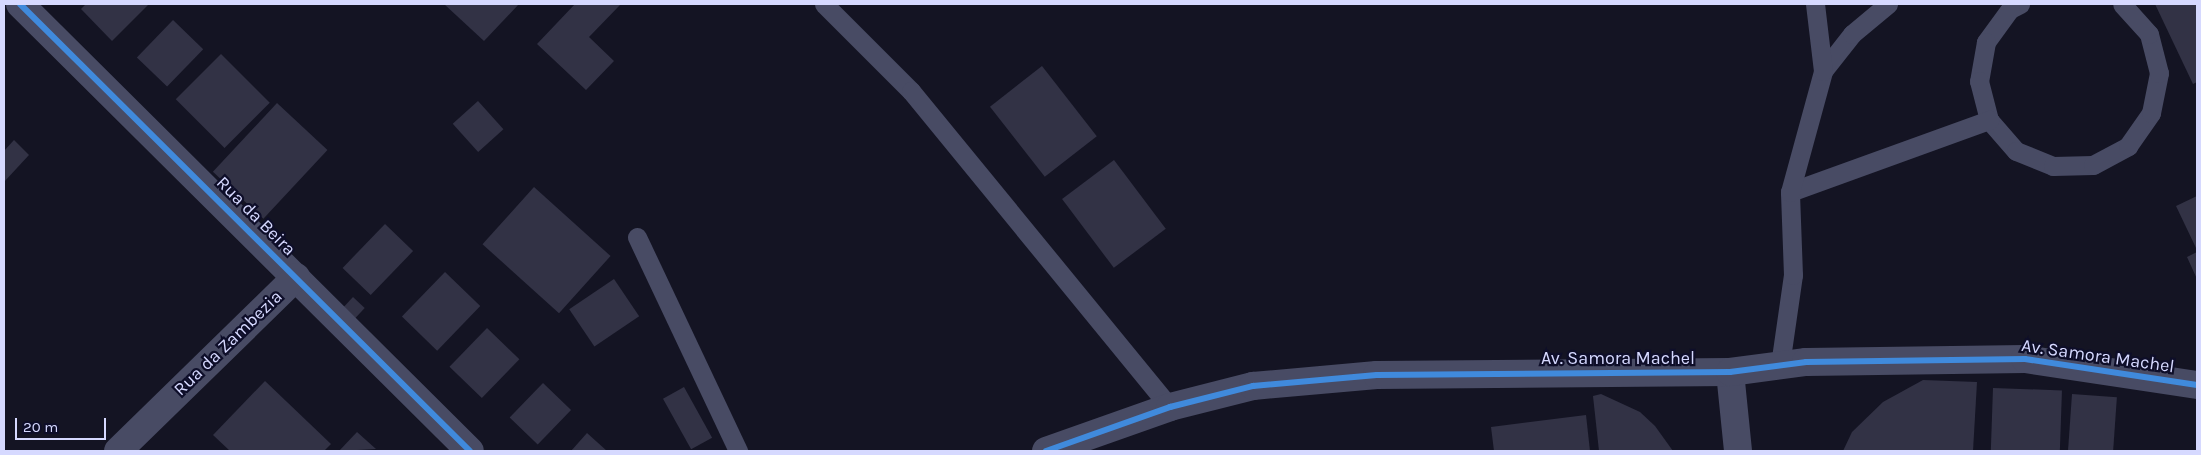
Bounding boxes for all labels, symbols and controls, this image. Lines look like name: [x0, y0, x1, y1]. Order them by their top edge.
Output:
street label: Rua da Beira: [212, 172, 300, 260]
street label: Rua da Zambezia: [169, 286, 287, 400]
street label: Av. Samora Machel: [2020, 335, 2176, 377]
street label: Av. Samora Machel: [1541, 347, 1695, 369]
scale bar: [18, 408, 109, 440]
text: 20 m: [23, 418, 58, 436]

